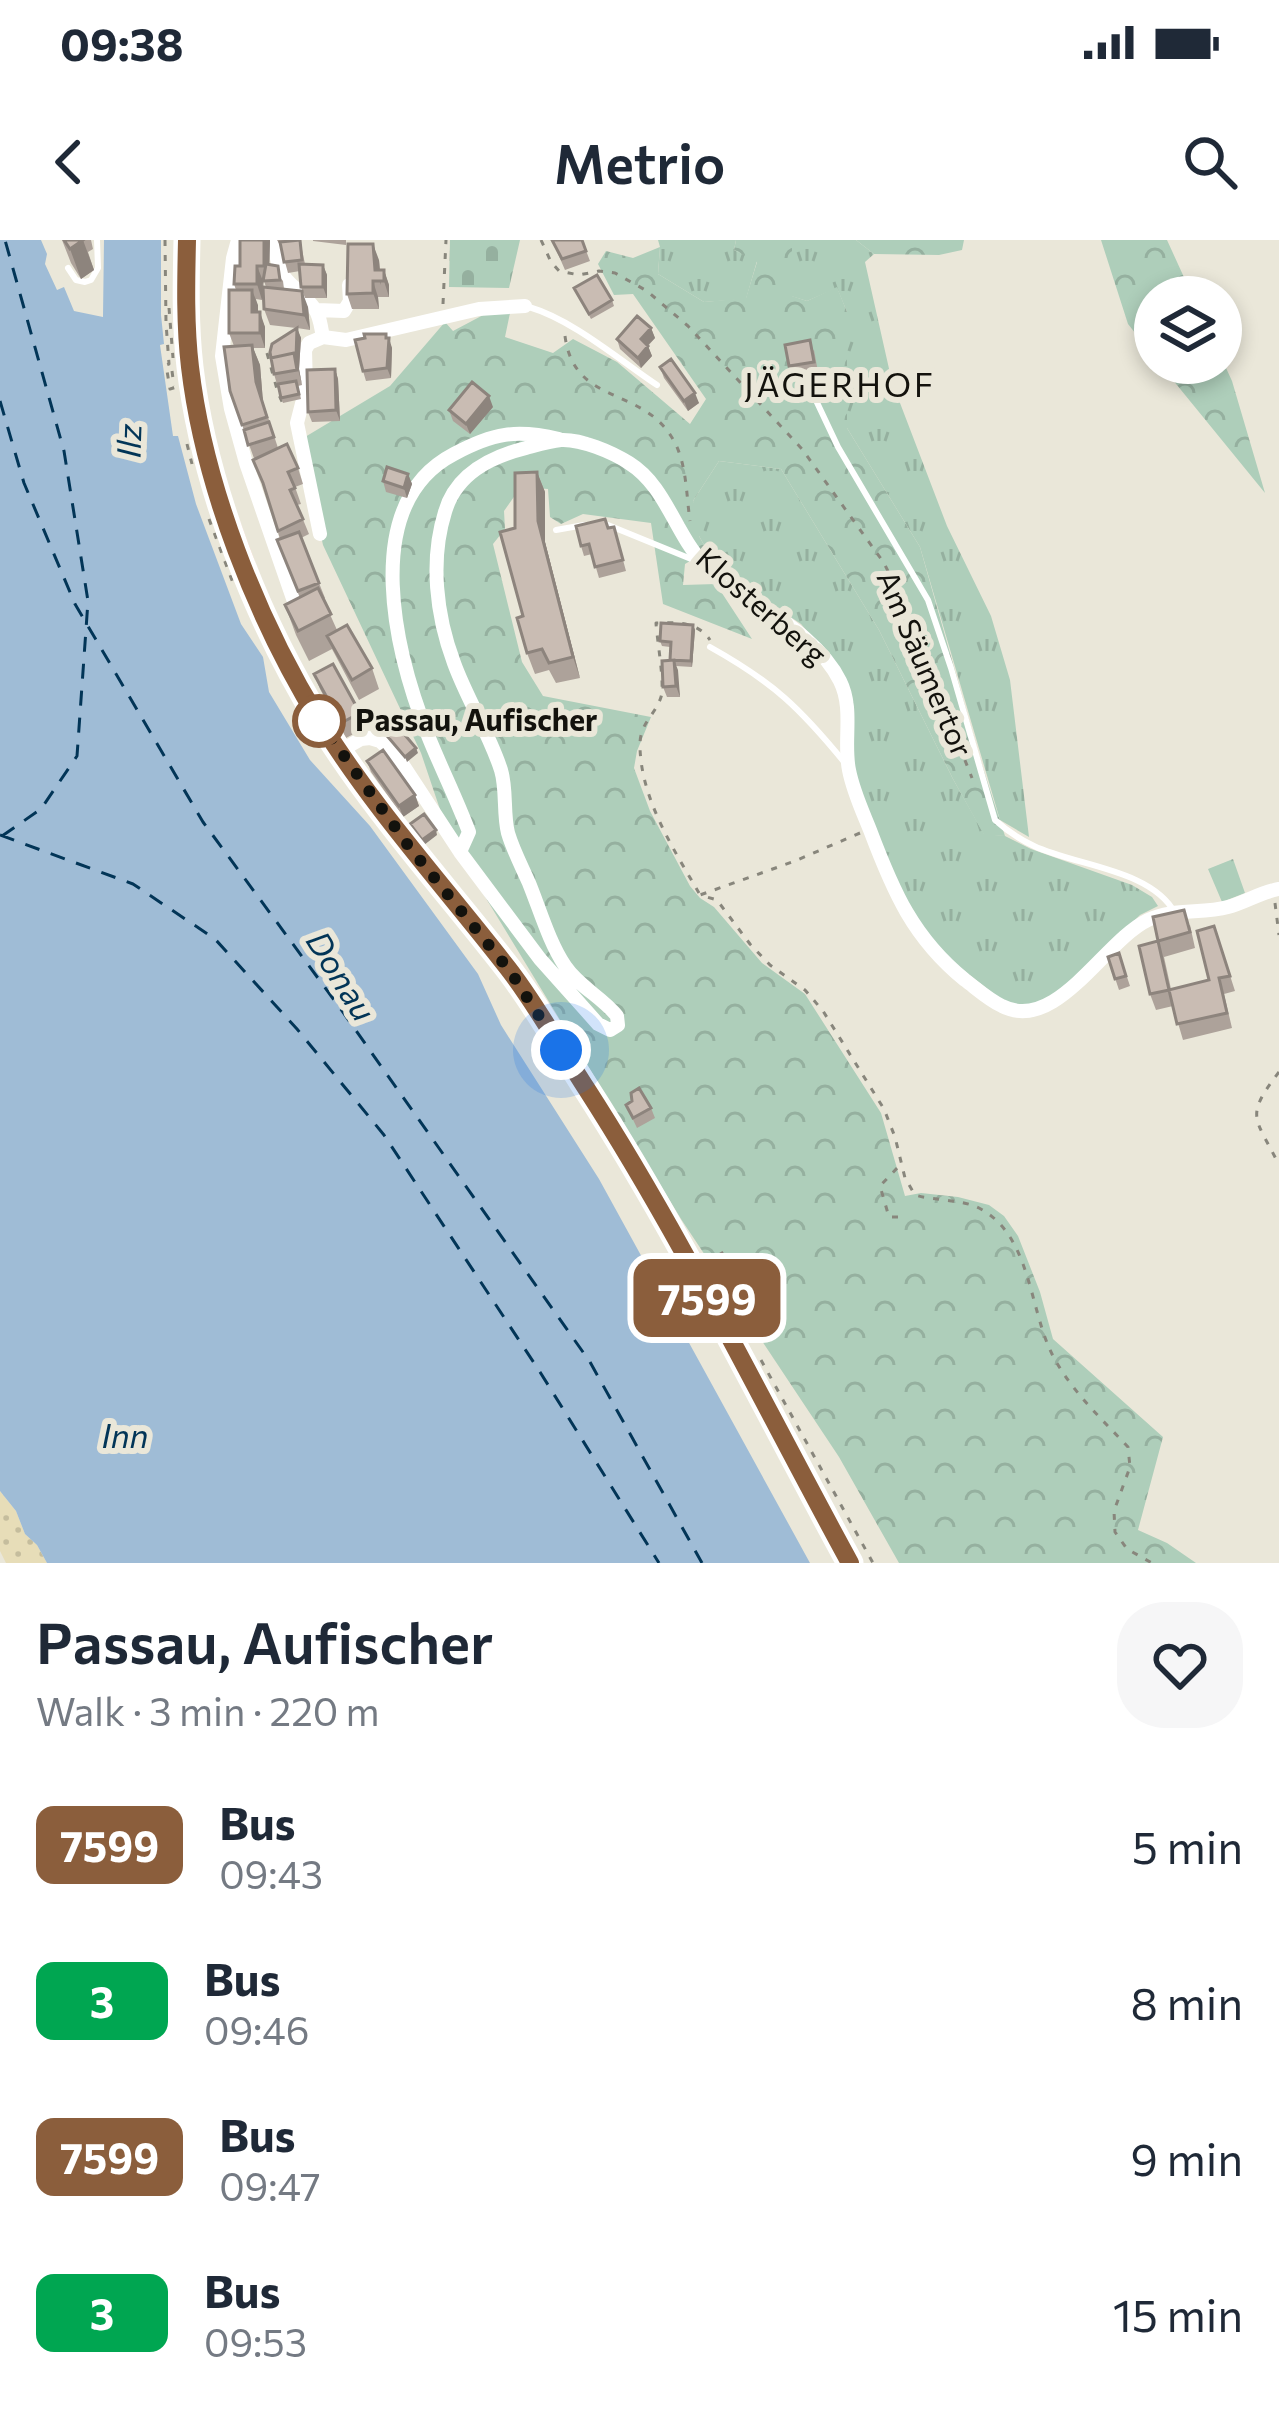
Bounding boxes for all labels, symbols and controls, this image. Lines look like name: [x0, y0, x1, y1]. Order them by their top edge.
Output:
text: 09:38: [60, 15, 184, 70]
icon: back: [36, 129, 102, 195]
text: Metrio: [554, 129, 725, 195]
icon: search: [1177, 129, 1243, 195]
map controls: [1134, 276, 1242, 384]
button: layers: [1134, 276, 1242, 384]
district label: JÄGERHOF: [744, 363, 936, 404]
water label: Ilz: [106, 423, 149, 459]
street label: Klosterberg: [690, 538, 835, 672]
street label: Am Säumertor: [870, 564, 982, 762]
marker: Passau, Aufischer: [294, 696, 344, 746]
place label: Passau, Aufischer: [355, 700, 597, 737]
water label: Donau: [299, 923, 386, 1028]
your location: [531, 1020, 591, 1080]
line badge: 7599: [623, 1259, 791, 1337]
text: 7599: [657, 1272, 757, 1324]
water label: Inn: [101, 1414, 149, 1455]
button: heart: [1117, 1602, 1243, 1728]
text: Passau, Aufischer: [36, 1606, 493, 1676]
text: Walk · 3 min · 220 m: [36, 1686, 380, 1734]
text: Bus: [219, 1794, 296, 1849]
text: 5 min: [1132, 1818, 1243, 1873]
text: 7599: [60, 1819, 159, 1871]
text: 09:43: [219, 1849, 323, 1897]
text: Bus: [204, 1950, 280, 2005]
text: 8 min: [1130, 1974, 1243, 2029]
text: 3: [90, 1975, 114, 2027]
text: 09:46: [204, 2005, 309, 2053]
text: Bus: [219, 2106, 296, 2161]
text: 9 min: [1130, 2130, 1243, 2185]
text: 7599: [60, 2131, 159, 2183]
text: 09:47: [219, 2161, 321, 2209]
text: Bus: [204, 2262, 280, 2317]
text: 15 min: [1113, 2286, 1243, 2341]
text: 3: [90, 2287, 114, 2339]
text: 09:53: [204, 2317, 307, 2365]

